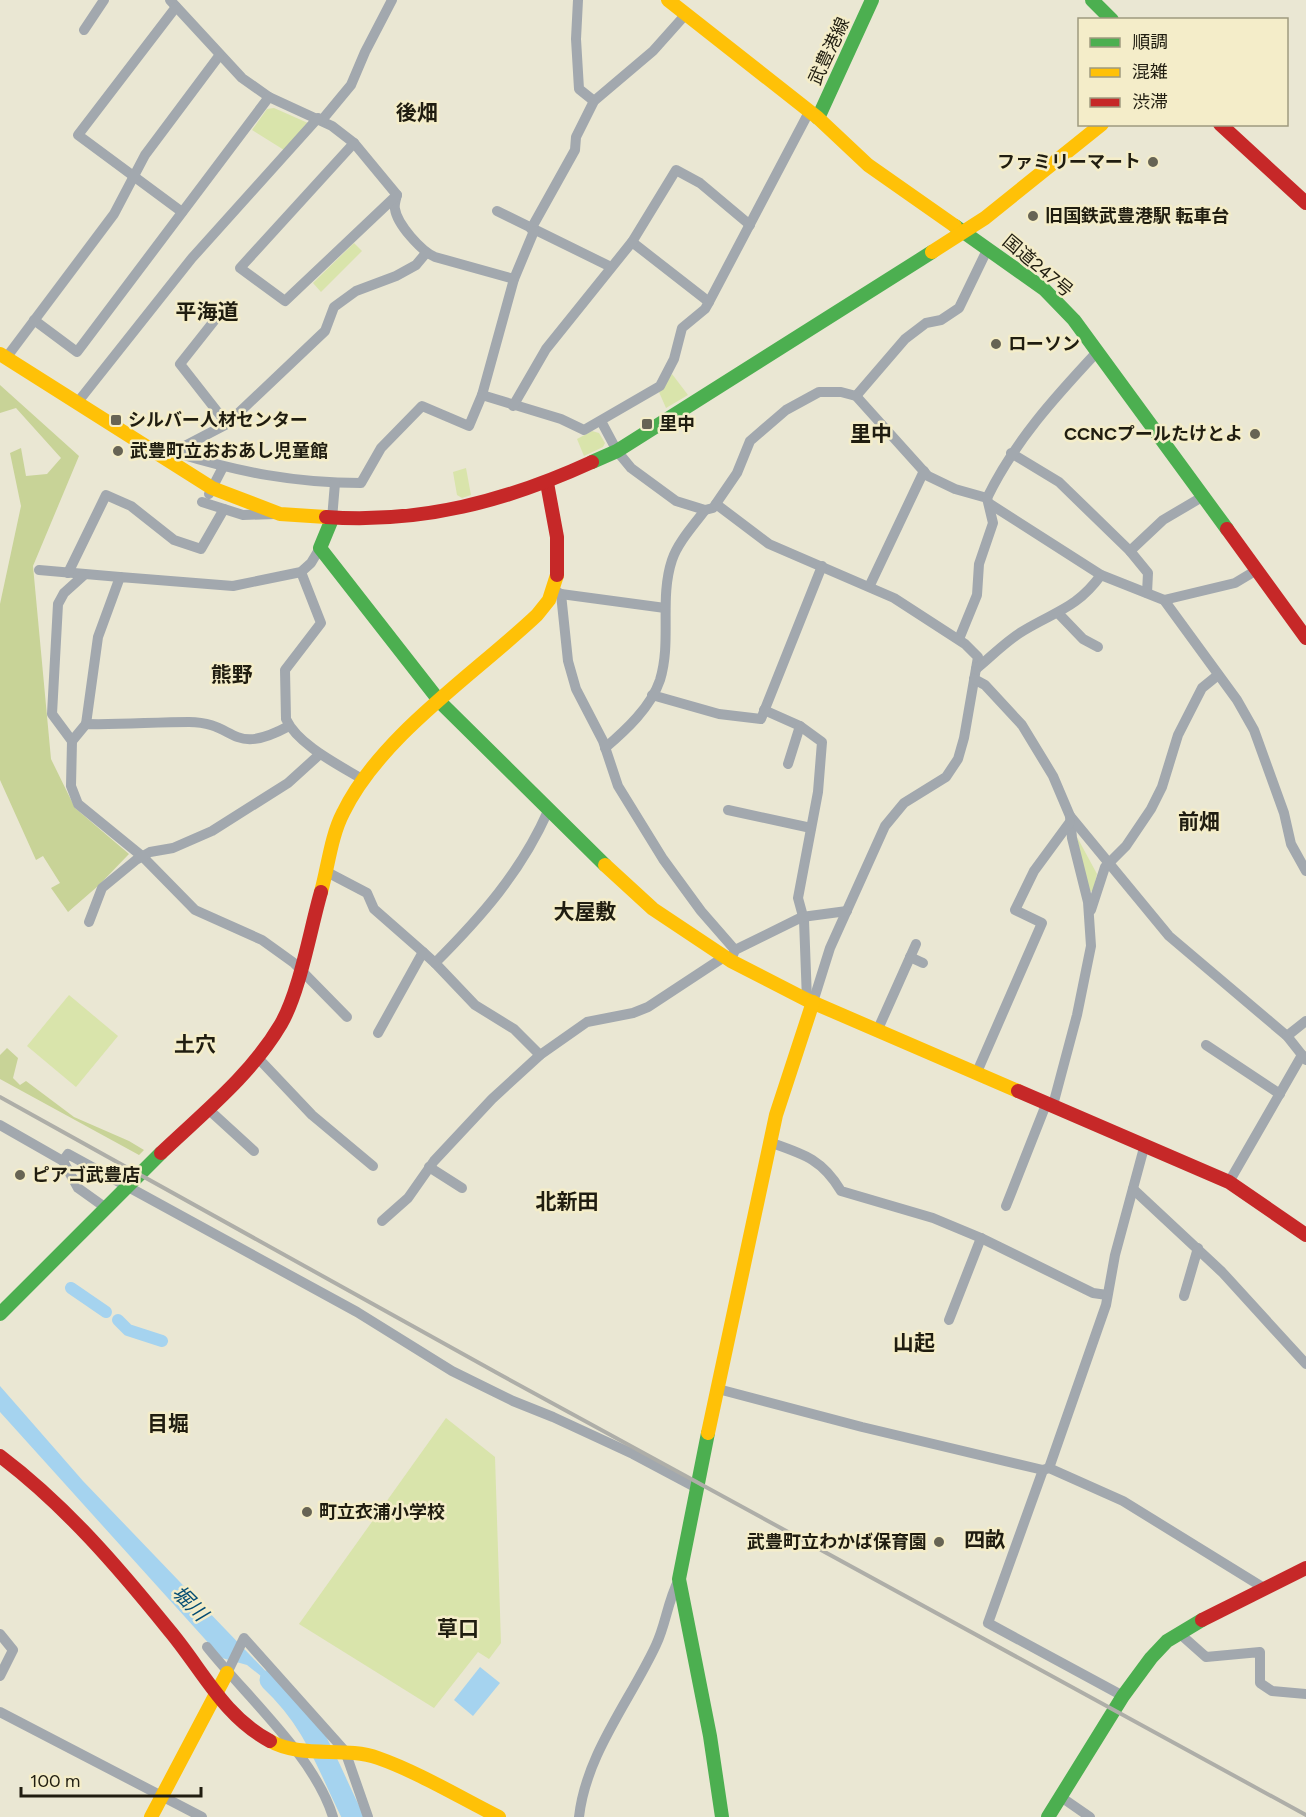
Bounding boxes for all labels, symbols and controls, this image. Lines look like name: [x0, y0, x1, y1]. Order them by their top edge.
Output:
street label: 武豊港線: [804, 14, 854, 88]
legend: [1078, 18, 1288, 126]
text: 順調: [1132, 31, 1168, 53]
text: 混雑: [1132, 61, 1168, 83]
text: 渋滞: [1132, 91, 1168, 113]
district label: 後畑: [396, 100, 438, 125]
place label: ファミリーマート: [997, 151, 1141, 173]
marker: ファミリーマート: [1146, 155, 1160, 169]
place label: 旧国鉄武豊港駅 転車台: [1045, 205, 1229, 227]
marker: 旧国鉄武豊港駅 転車台: [1026, 209, 1040, 223]
street label: 国道247号: [998, 230, 1078, 302]
district label: 平海道: [176, 299, 239, 324]
place label: ローソン: [1008, 333, 1080, 355]
marker: ローソン: [989, 337, 1003, 351]
place label: シルバー人材センター: [128, 409, 308, 431]
marker: シルバー人材センター: [109, 413, 123, 427]
place label: 里中: [659, 413, 695, 435]
marker: 里中: [640, 417, 654, 431]
district label: 里中: [850, 421, 892, 446]
place label: CCNCプールたけとよ: [1064, 423, 1243, 445]
marker: CCNCプールたけとよ: [1248, 427, 1262, 441]
place label: 武豊町立おおあし児童館: [130, 440, 328, 462]
marker: 武豊町立おおあし児童館: [111, 444, 125, 458]
district label: 熊野: [211, 662, 253, 687]
district label: 前畑: [1178, 809, 1220, 834]
district label: 大屋敷: [554, 899, 617, 924]
district label: 土穴: [174, 1032, 216, 1057]
place label: ピアゴ武豊店: [32, 1164, 140, 1186]
marker: ピアゴ武豊店: [13, 1168, 27, 1182]
district label: 北新田: [536, 1189, 599, 1214]
district label: 山起: [893, 1330, 935, 1355]
district label: 目堀: [147, 1411, 189, 1436]
place label: 町立衣浦小学校: [319, 1501, 445, 1523]
marker: 町立衣浦小学校: [300, 1505, 314, 1519]
district label: 四畝: [964, 1527, 1006, 1552]
place label: 武豊町立わかば保育園: [747, 1531, 927, 1553]
marker: 武豊町立わかば保育園: [932, 1535, 946, 1549]
water label: 堀川: [167, 1580, 214, 1627]
district label: 草口: [437, 1616, 479, 1641]
scale bar: [21, 1760, 201, 1798]
text: 100 m: [30, 1770, 80, 1792]

